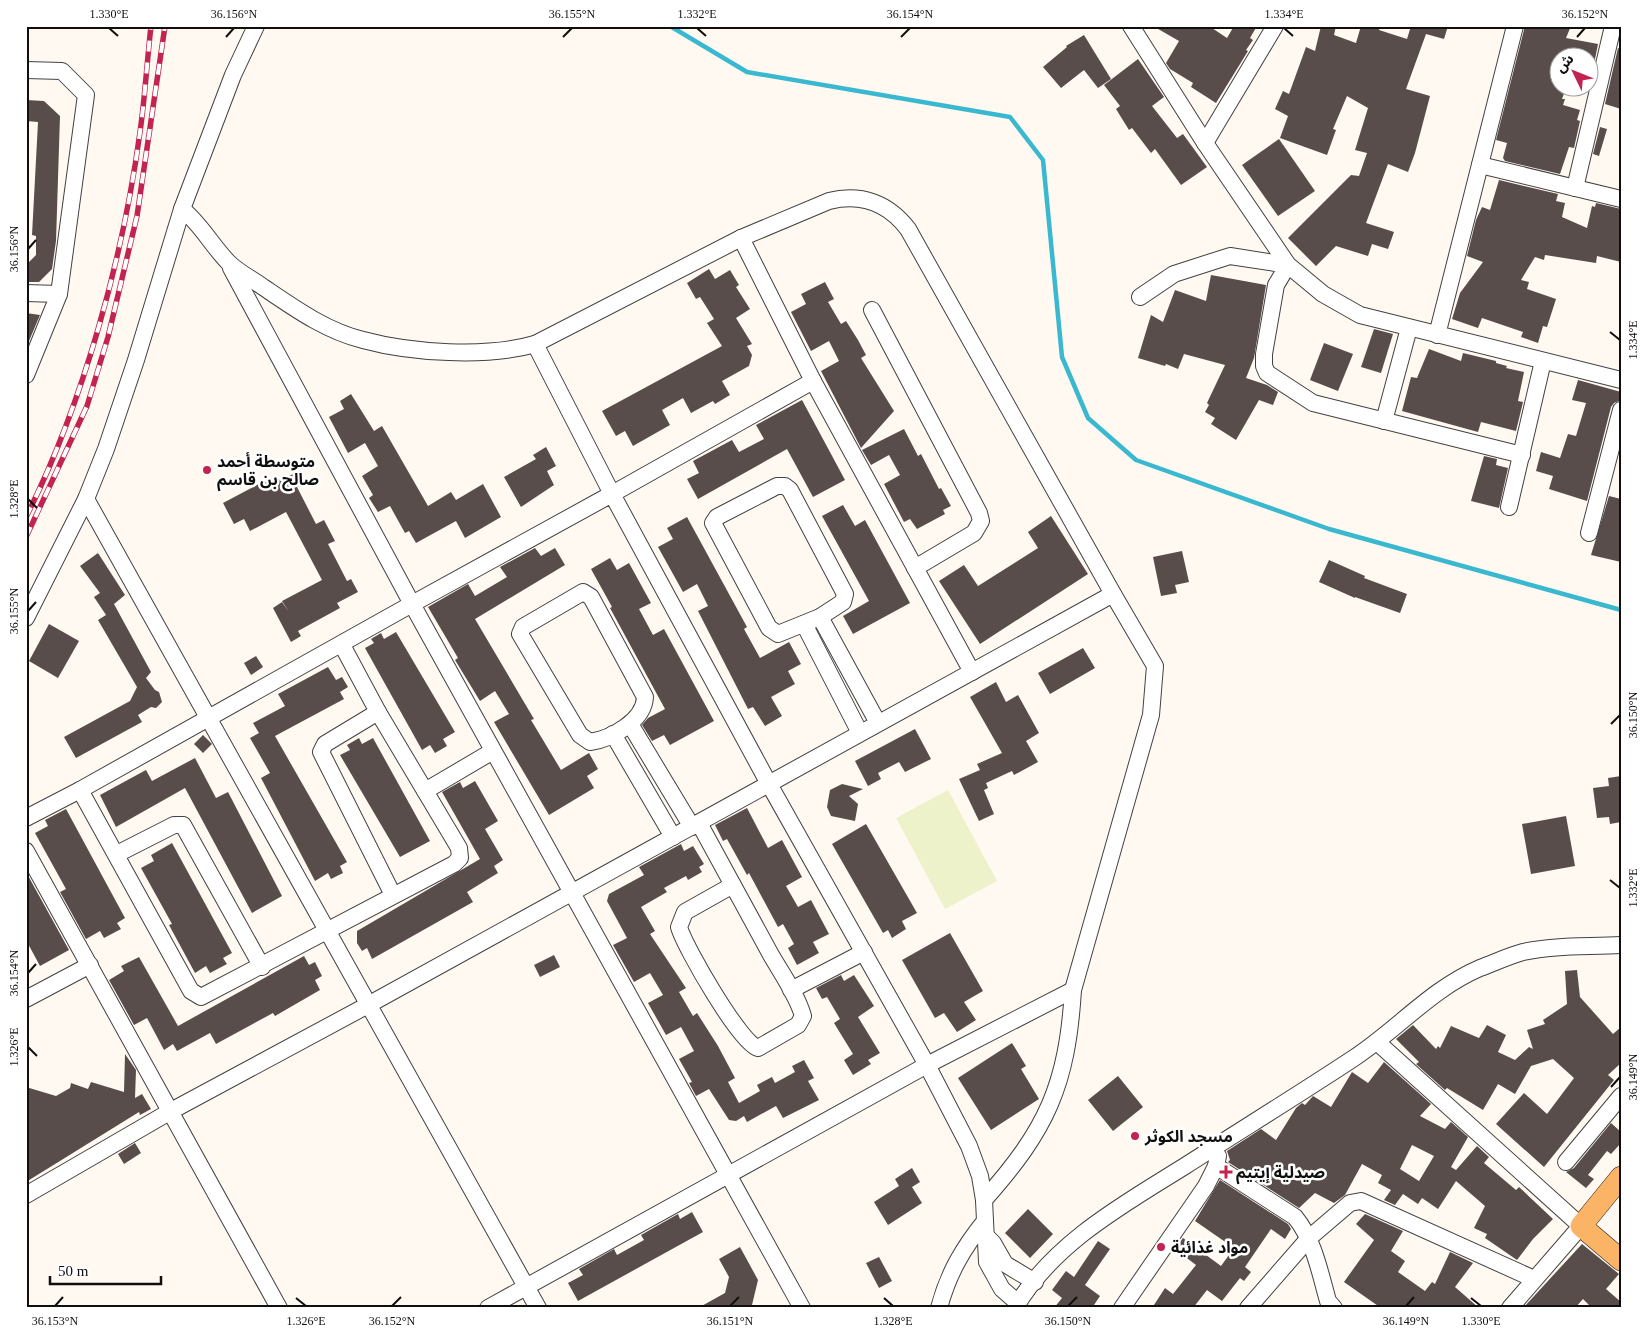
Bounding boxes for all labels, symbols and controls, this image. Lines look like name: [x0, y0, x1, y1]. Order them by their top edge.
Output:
text: 1.330°E: [89, 7, 129, 21]
text: 36.156°N: [211, 7, 258, 21]
text: 36.155°N: [549, 7, 596, 21]
text: 1.332°E: [677, 7, 717, 21]
text: 36.154°N: [887, 7, 934, 21]
text: 1.334°E: [1264, 7, 1304, 21]
text: 36.152°N: [1562, 7, 1609, 21]
north arrow: [1550, 48, 1600, 98]
text: ش: [1553, 51, 1577, 76]
text: 36.156°N: [7, 225, 21, 272]
text: 1.334°E: [1626, 320, 1640, 360]
place label: متوسطة أحمد صالح بن قاسم: [217, 452, 319, 492]
marker: متوسطة أحمد صالح بن قاسم: [201, 464, 213, 476]
text: 1.328°E: [7, 479, 21, 519]
text: 36.155°N: [7, 587, 21, 634]
text: 36.150°N: [1626, 691, 1640, 738]
text: 1.332°E: [1626, 868, 1640, 908]
text: 36.154°N: [7, 949, 21, 996]
text: 1.326°E: [7, 1027, 21, 1067]
text: 36.149°N: [1626, 1053, 1640, 1100]
place label: مسجد الكوثر: [1144, 1128, 1233, 1146]
marker: مسجد الكوثر: [1129, 1130, 1141, 1142]
place label: صيدلية إيتيم: [1236, 1164, 1325, 1185]
marker: صيدلية إيتيم: [1220, 1166, 1232, 1178]
place label: مواد غذائية: [1171, 1239, 1248, 1257]
marker: مواد غذائية: [1155, 1241, 1167, 1253]
scale bar: [50, 1254, 161, 1286]
text: 50 m: [58, 1263, 89, 1279]
text: 36.153°N: [32, 1314, 79, 1328]
text: 1.326°E: [286, 1314, 326, 1328]
text: 36.152°N: [369, 1314, 416, 1328]
text: 36.151°N: [707, 1314, 754, 1328]
text: 1.328°E: [873, 1314, 913, 1328]
text: 36.150°N: [1045, 1314, 1092, 1328]
text: 36.149°N: [1383, 1314, 1430, 1328]
text: 1.330°E: [1461, 1314, 1501, 1328]

